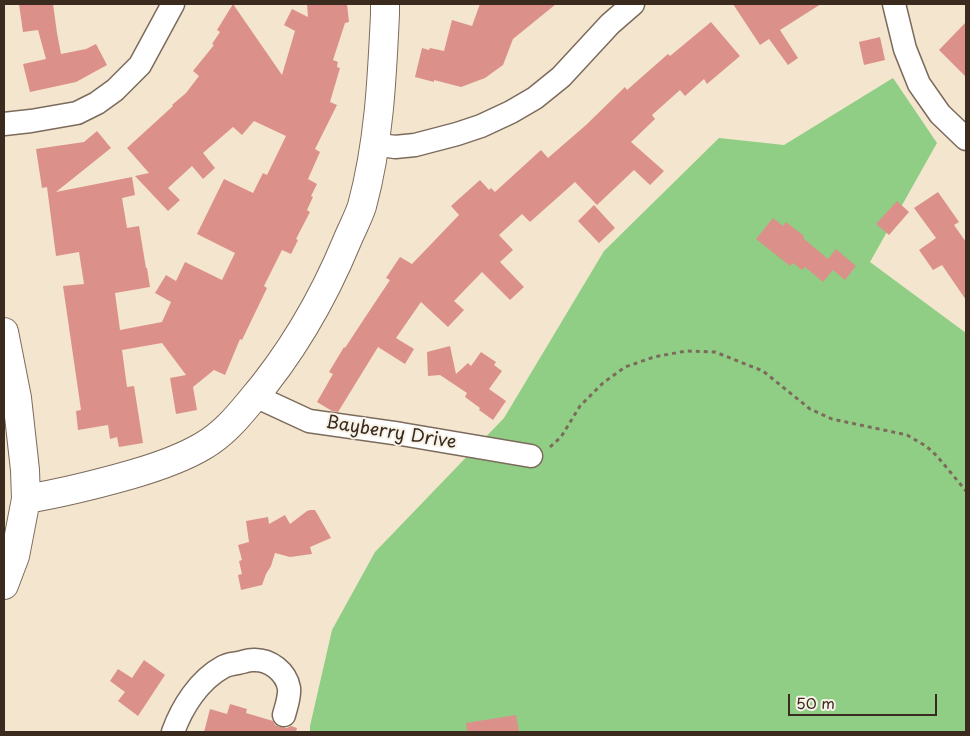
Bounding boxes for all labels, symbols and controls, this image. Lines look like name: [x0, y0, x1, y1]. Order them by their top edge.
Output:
street label: Bayberry Drive: [324, 412, 458, 454]
scale bar: [790, 684, 939, 716]
text: 50 m: [796, 691, 835, 714]

